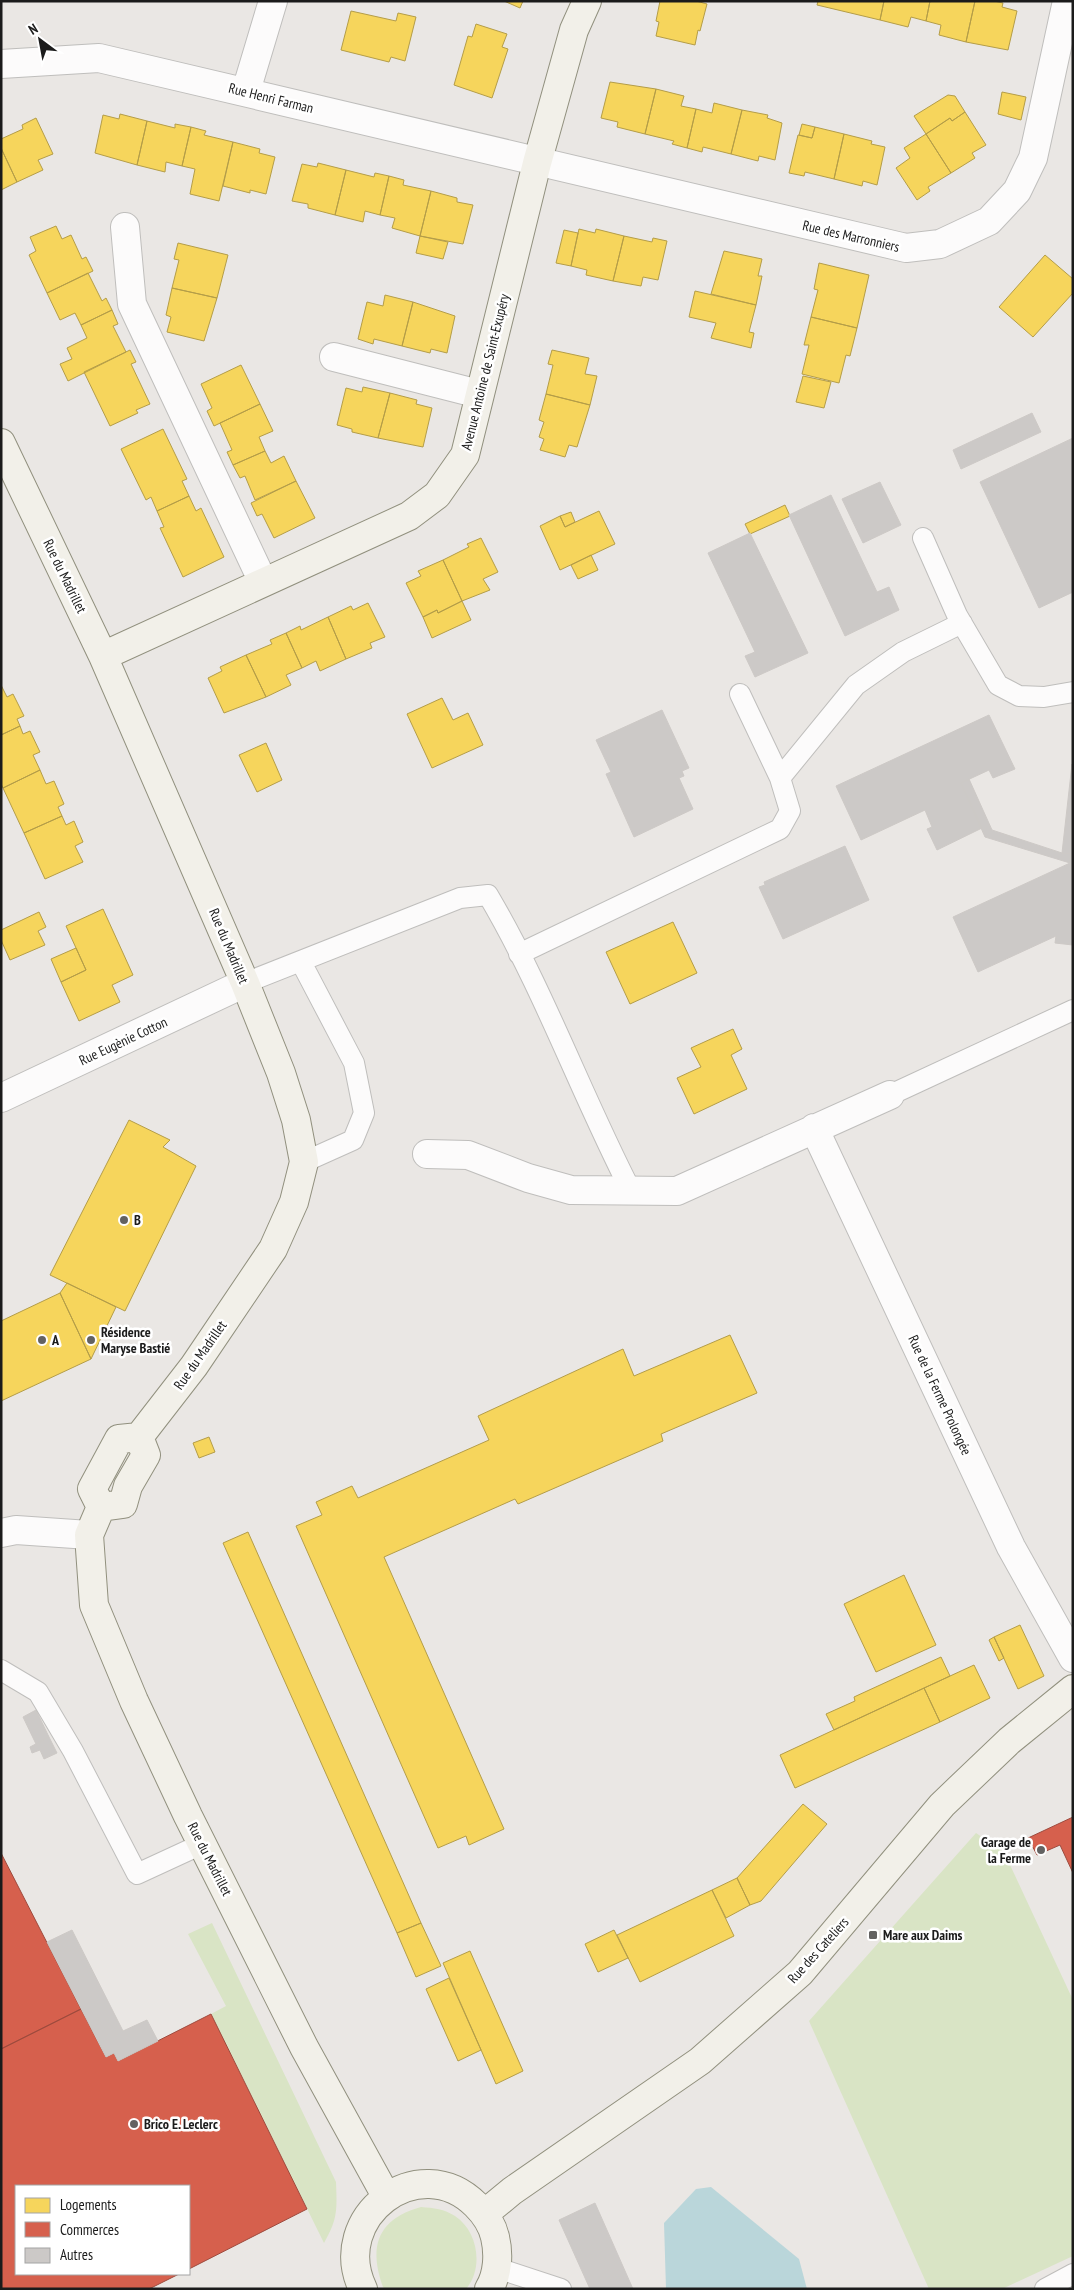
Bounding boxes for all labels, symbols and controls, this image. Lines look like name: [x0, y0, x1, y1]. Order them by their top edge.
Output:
north arrow: [15, 15, 65, 65]
text: N: [25, 19, 41, 39]
street label: Rue Henri Farman: [227, 79, 315, 117]
street label: Rue des Marronniers: [801, 216, 902, 256]
street label: Avenue Antoine de Saint-Exupéry: [457, 291, 513, 452]
street label: Rue du Madrillet: [39, 536, 91, 616]
street label: Rue du Madrillet: [205, 906, 253, 987]
street label: Rue Eugènie Cotton: [76, 1013, 170, 1069]
place label: B: [134, 1211, 141, 1229]
marker: B: [118, 1214, 130, 1226]
street label: Rue du Madrillet: [170, 1317, 230, 1393]
place label: Résidence Maryse Bastié: [101, 1323, 170, 1357]
place label: A: [51, 1331, 60, 1349]
street label: Rue de la Ferme Prolongée: [904, 1332, 976, 1458]
marker: A: [36, 1334, 48, 1346]
marker: Résidence Maryse Bastié: [85, 1334, 97, 1346]
street label: Rue du Madrillet: [184, 1819, 236, 1899]
place label: Garage de la Ferme: [981, 1833, 1031, 1867]
marker: Garage de la Ferme: [1035, 1844, 1047, 1856]
street label: Rue des Cateliers: [784, 1913, 853, 1987]
place label: Mare aux Daims: [883, 1926, 962, 1944]
marker: Mare aux Daims: [867, 1929, 879, 1941]
place label: Brico E. Leclerc: [144, 2115, 218, 2133]
marker: Brico E. Leclerc: [128, 2118, 140, 2130]
legend: [15, 2185, 190, 2275]
text: Logements: [60, 2195, 116, 2214]
text: Commerces: [60, 2220, 119, 2239]
text: Autres: [60, 2245, 93, 2264]

